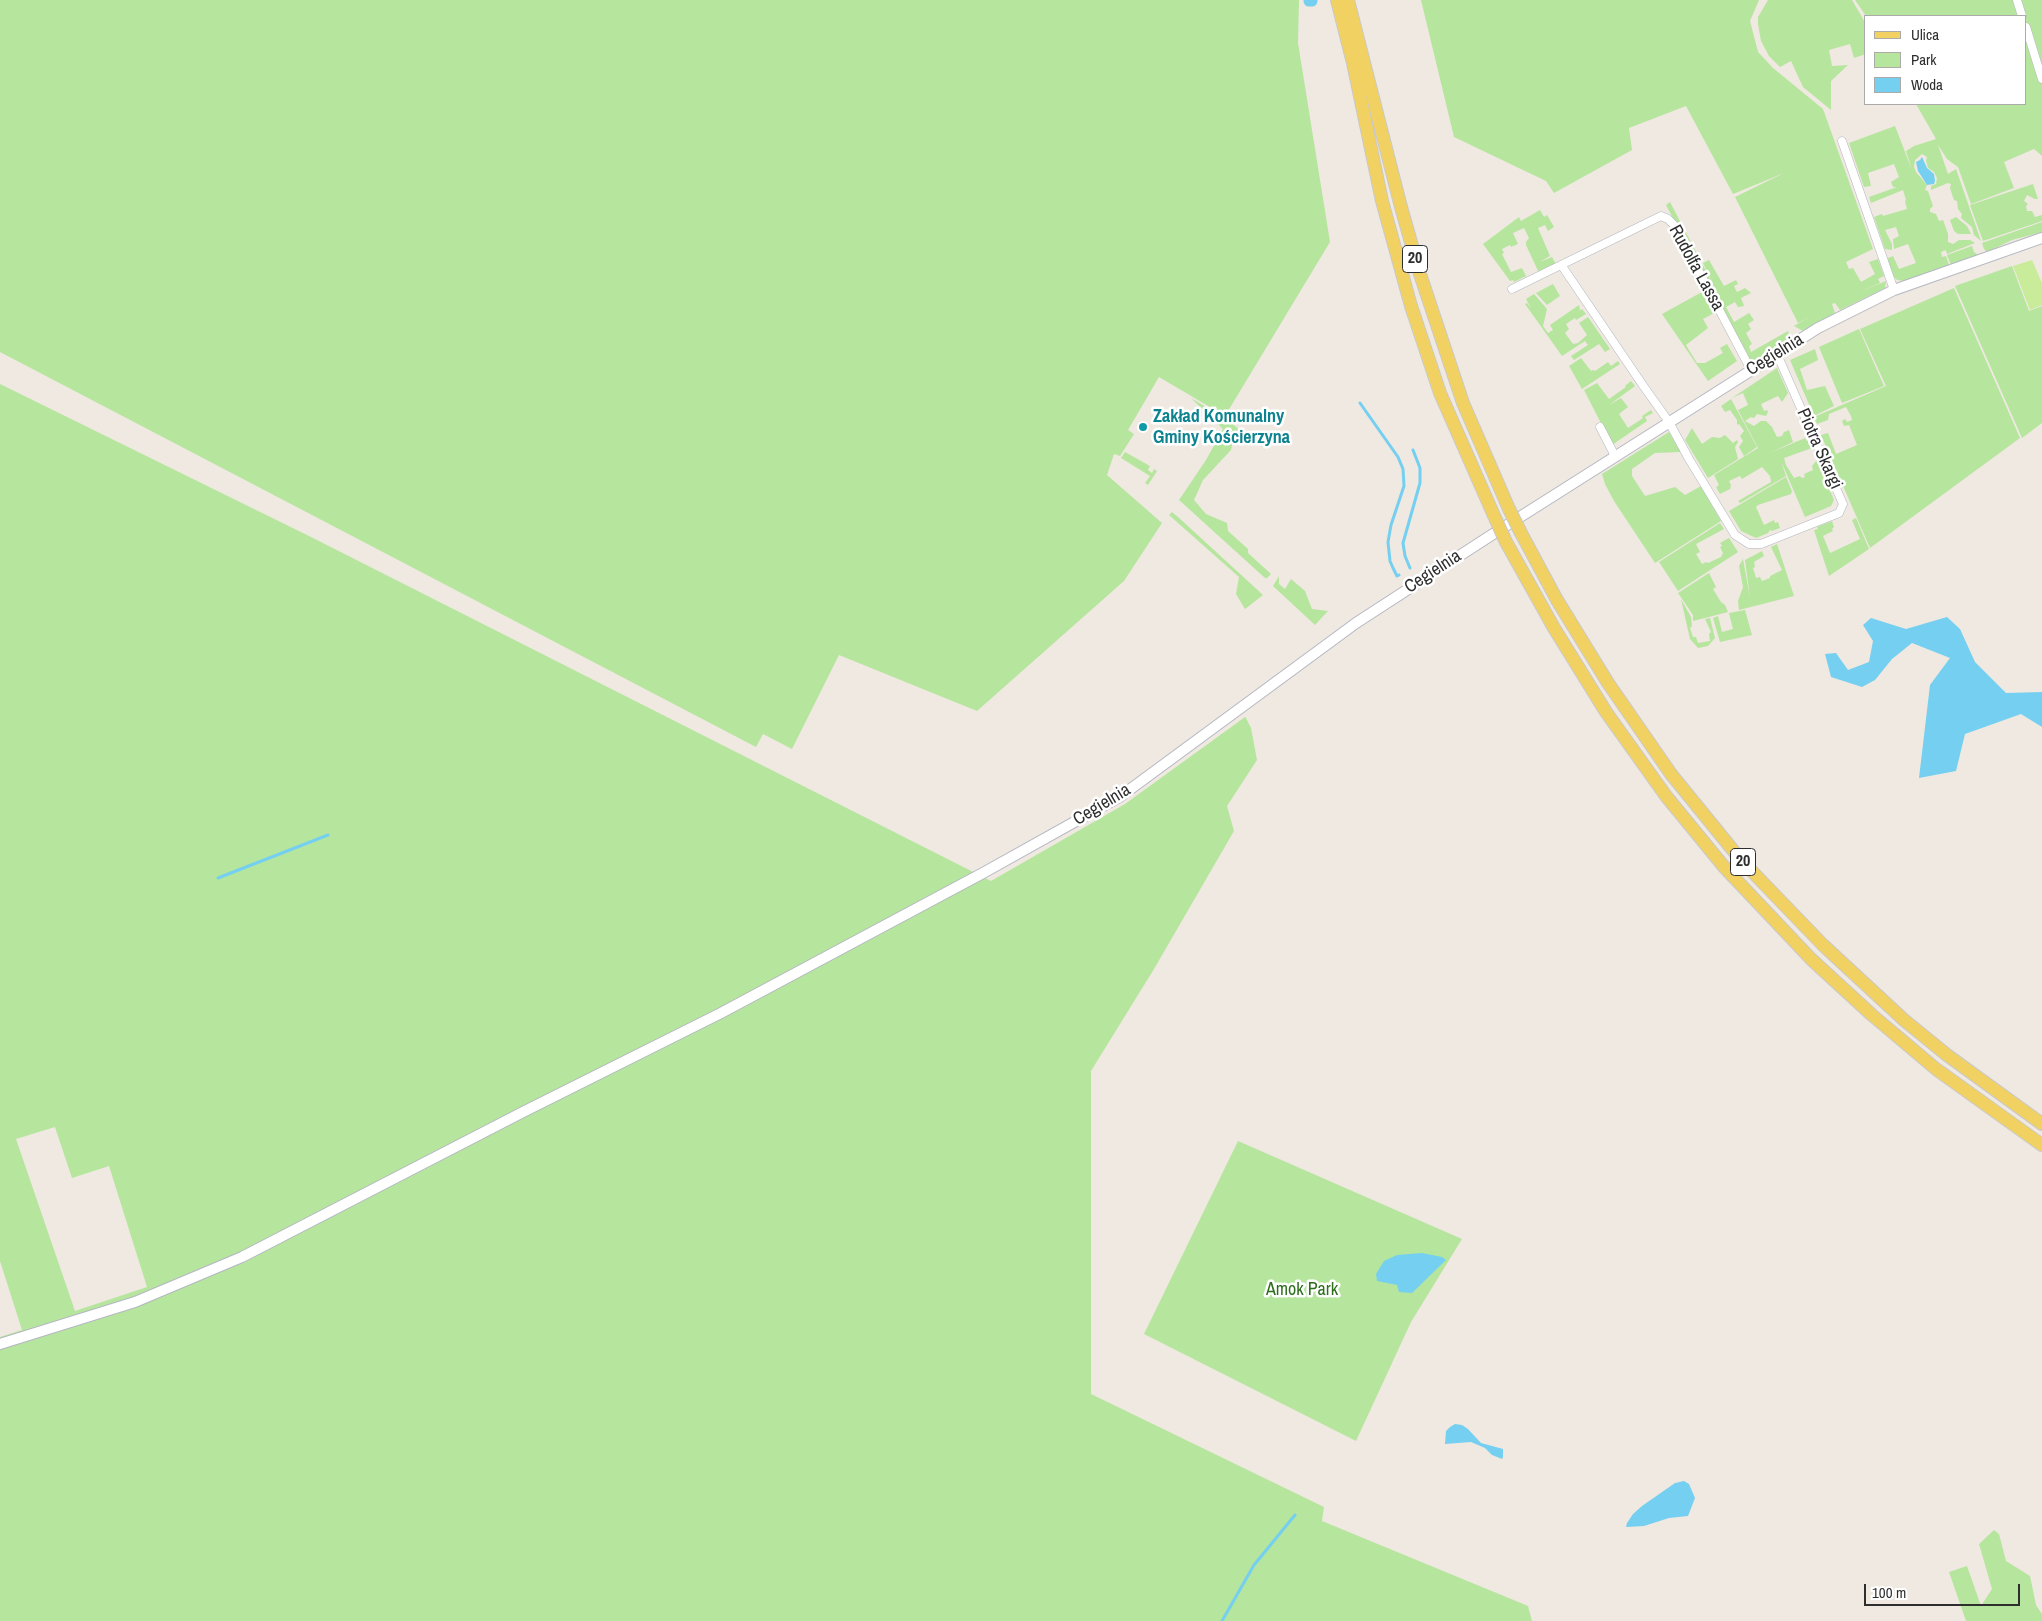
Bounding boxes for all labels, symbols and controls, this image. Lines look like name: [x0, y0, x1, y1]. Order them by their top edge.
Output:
legend: [1864, 15, 2027, 105]
text: Ulica: [1911, 24, 1939, 45]
text: Park: [1911, 49, 1936, 70]
text: Woda: [1911, 74, 1943, 95]
street label: Rudolfa Lassa: [1664, 222, 1728, 314]
road number: 20: [1402, 245, 1428, 272]
street label: Cegielnia: [1742, 329, 1808, 381]
street label: Piotra Skargi: [1792, 405, 1846, 493]
place label: Zakład Komunalny Gminy Kościerzyna: [1153, 406, 1290, 448]
marker: Zakład Komunalny Gminy Kościerzyna: [1137, 421, 1149, 433]
street label: Cegielnia: [1401, 546, 1465, 598]
street label: Cegielnia: [1069, 779, 1135, 831]
road number: 20: [1730, 849, 1756, 876]
park label: Amok Park: [1266, 1279, 1338, 1301]
scale bar: [1867, 1574, 2023, 1606]
text: 100 m: [1872, 1582, 1906, 1603]

